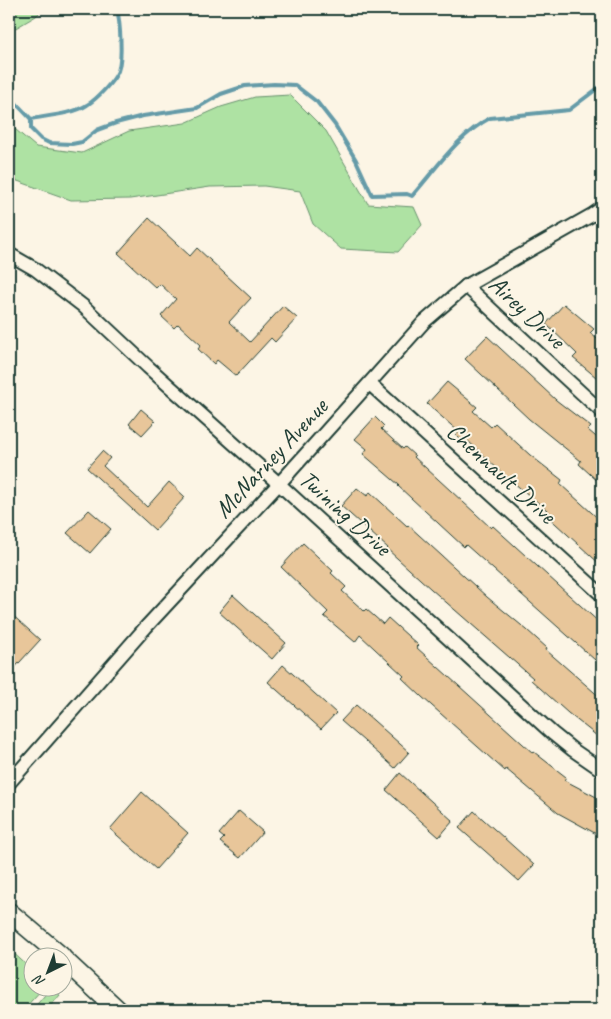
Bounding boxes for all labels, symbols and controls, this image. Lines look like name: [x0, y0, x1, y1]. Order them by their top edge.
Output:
street label: Airey Drive: [482, 268, 573, 357]
street label: McNarney Avenue: [207, 390, 336, 525]
street label: Chennault Drive: [440, 415, 564, 532]
street label: Twining Drive: [292, 463, 399, 564]
north arrow: [22, 946, 72, 996]
text: N: [29, 971, 49, 991]

